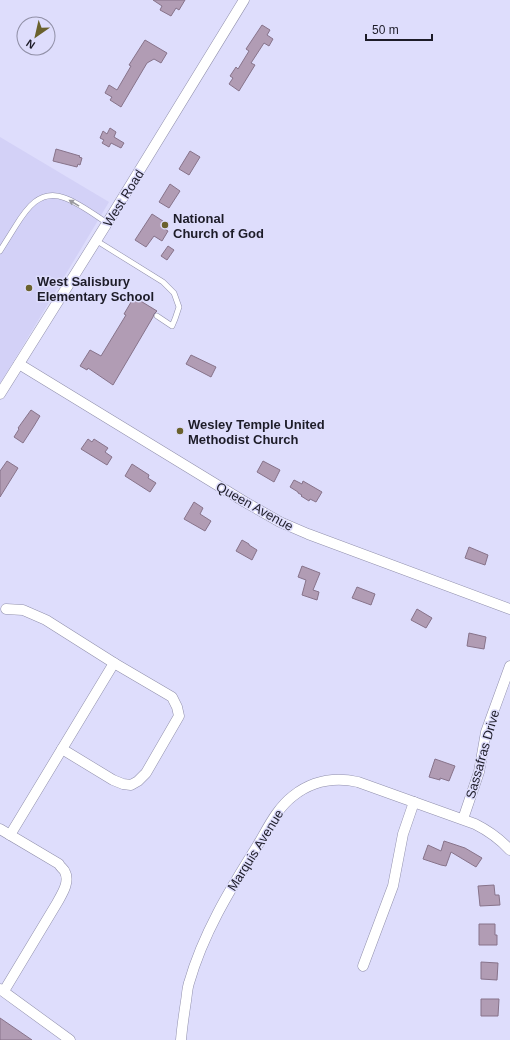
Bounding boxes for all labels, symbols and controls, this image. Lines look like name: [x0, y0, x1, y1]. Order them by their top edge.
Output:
north arrow: [16, 16, 56, 56]
scale bar: [366, 16, 432, 42]
text: 50 m: [372, 23, 399, 37]
text: N: [24, 37, 37, 51]
street label: West Road: [100, 167, 147, 229]
one-way arrow: [68, 199, 80, 206]
place label: National Church of God: [173, 211, 264, 241]
marker: National Church of God: [160, 220, 170, 230]
place label: West Salisbury Elementary School: [37, 274, 154, 304]
marker: West Salisbury Elementary School: [24, 283, 34, 293]
place label: Wesley Temple United Methodist Church: [188, 417, 325, 447]
marker: Wesley Temple United Methodist Church: [175, 426, 185, 436]
street label: Queen Avenue: [214, 479, 296, 534]
street label: Sassafras Drive: [463, 708, 502, 800]
street label: Marquis Avenue: [224, 807, 286, 894]

